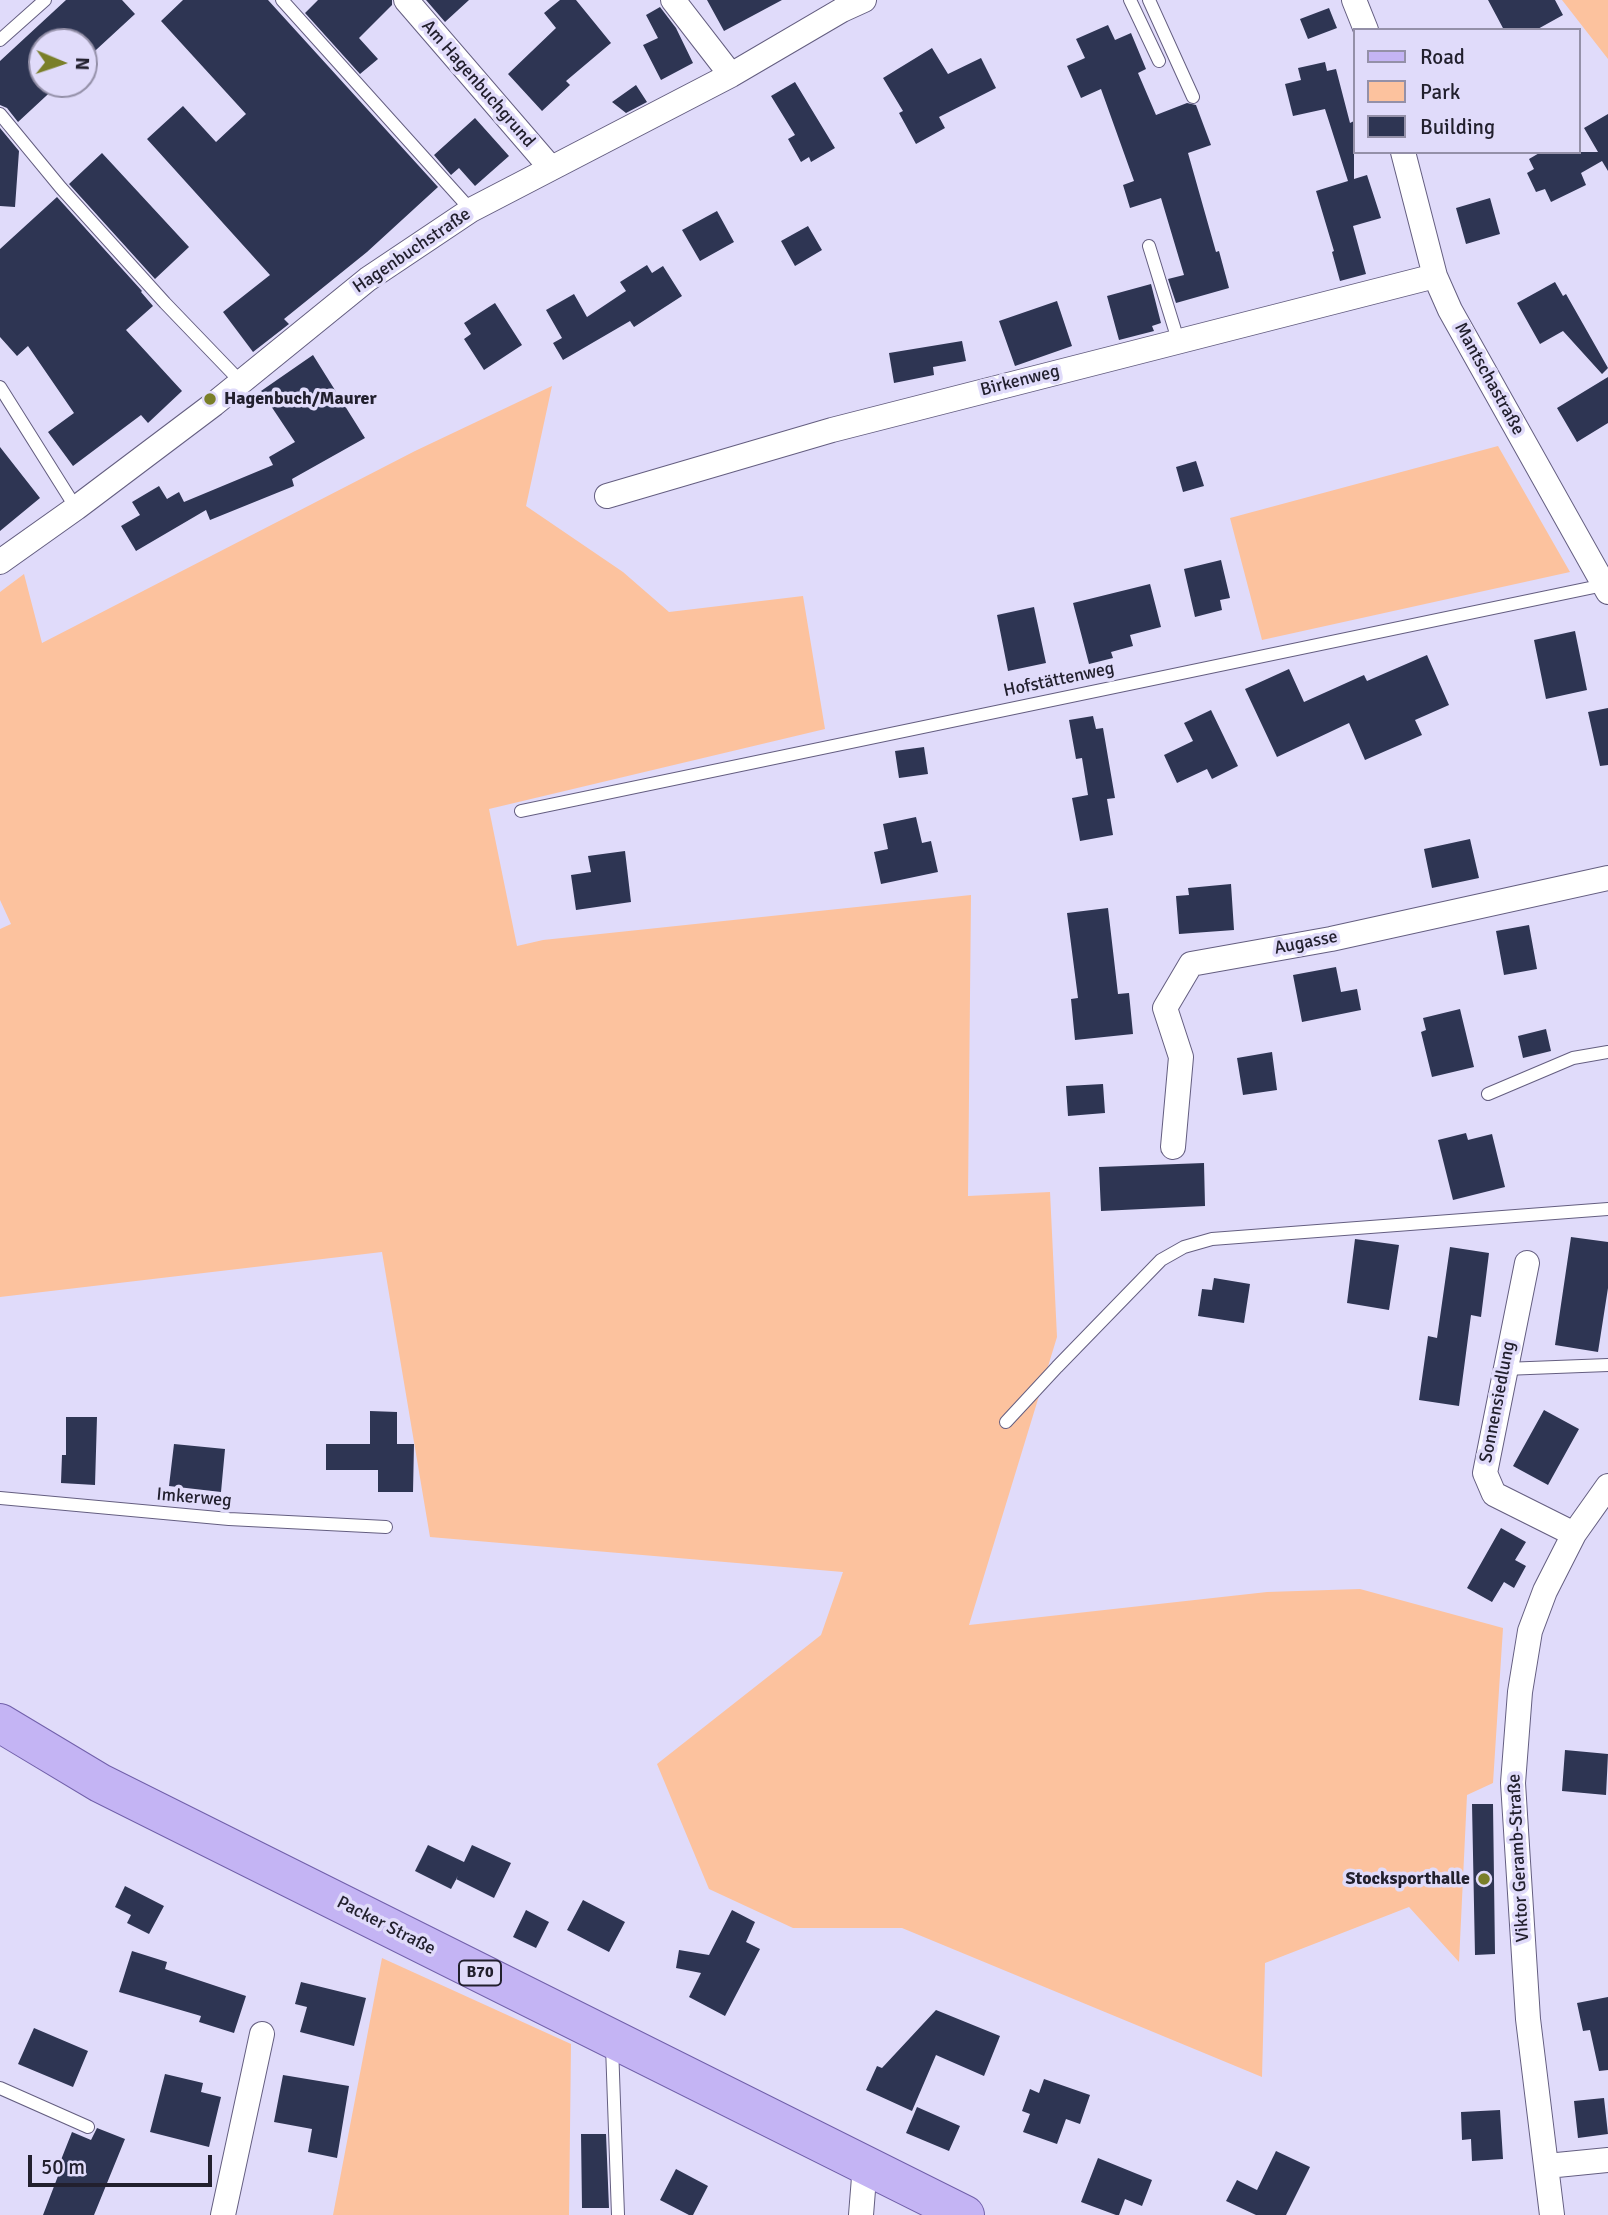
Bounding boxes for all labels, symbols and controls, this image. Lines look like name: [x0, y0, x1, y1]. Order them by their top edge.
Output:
street label: Am Hagenbuchgrund: [417, 16, 539, 152]
north arrow: [28, 28, 98, 98]
legend: [1352, 28, 1580, 154]
text: Road: [1420, 44, 1465, 70]
text: N: [70, 57, 94, 71]
text: Park: [1420, 79, 1460, 105]
text: Building: [1420, 114, 1495, 140]
street label: Hagenbuchstraße: [349, 204, 475, 298]
street label: Mantschastraße: [1449, 319, 1529, 439]
street label: Birkenweg: [978, 361, 1062, 401]
place label: Hagenbuch/Maurer: [224, 388, 377, 410]
marker: Hagenbuch/Maurer: [202, 391, 218, 407]
street label: Hofstättenweg: [1002, 658, 1116, 702]
street label: Augasse: [1273, 926, 1339, 960]
street label: Sonnensiedlung: [1476, 1339, 1520, 1465]
street label: Imkerweg: [155, 1484, 233, 1512]
street label: Viktor Geramb-Straße: [1504, 1773, 1534, 1943]
place label: Stocksporthalle: [1346, 1868, 1470, 1890]
marker: Stocksporthalle: [1476, 1871, 1492, 1887]
street label: Packer Straße: [333, 1892, 439, 1960]
road number: B70: [459, 1960, 501, 1985]
scale bar: [32, 2142, 215, 2186]
text: 50 m: [41, 2154, 85, 2180]

